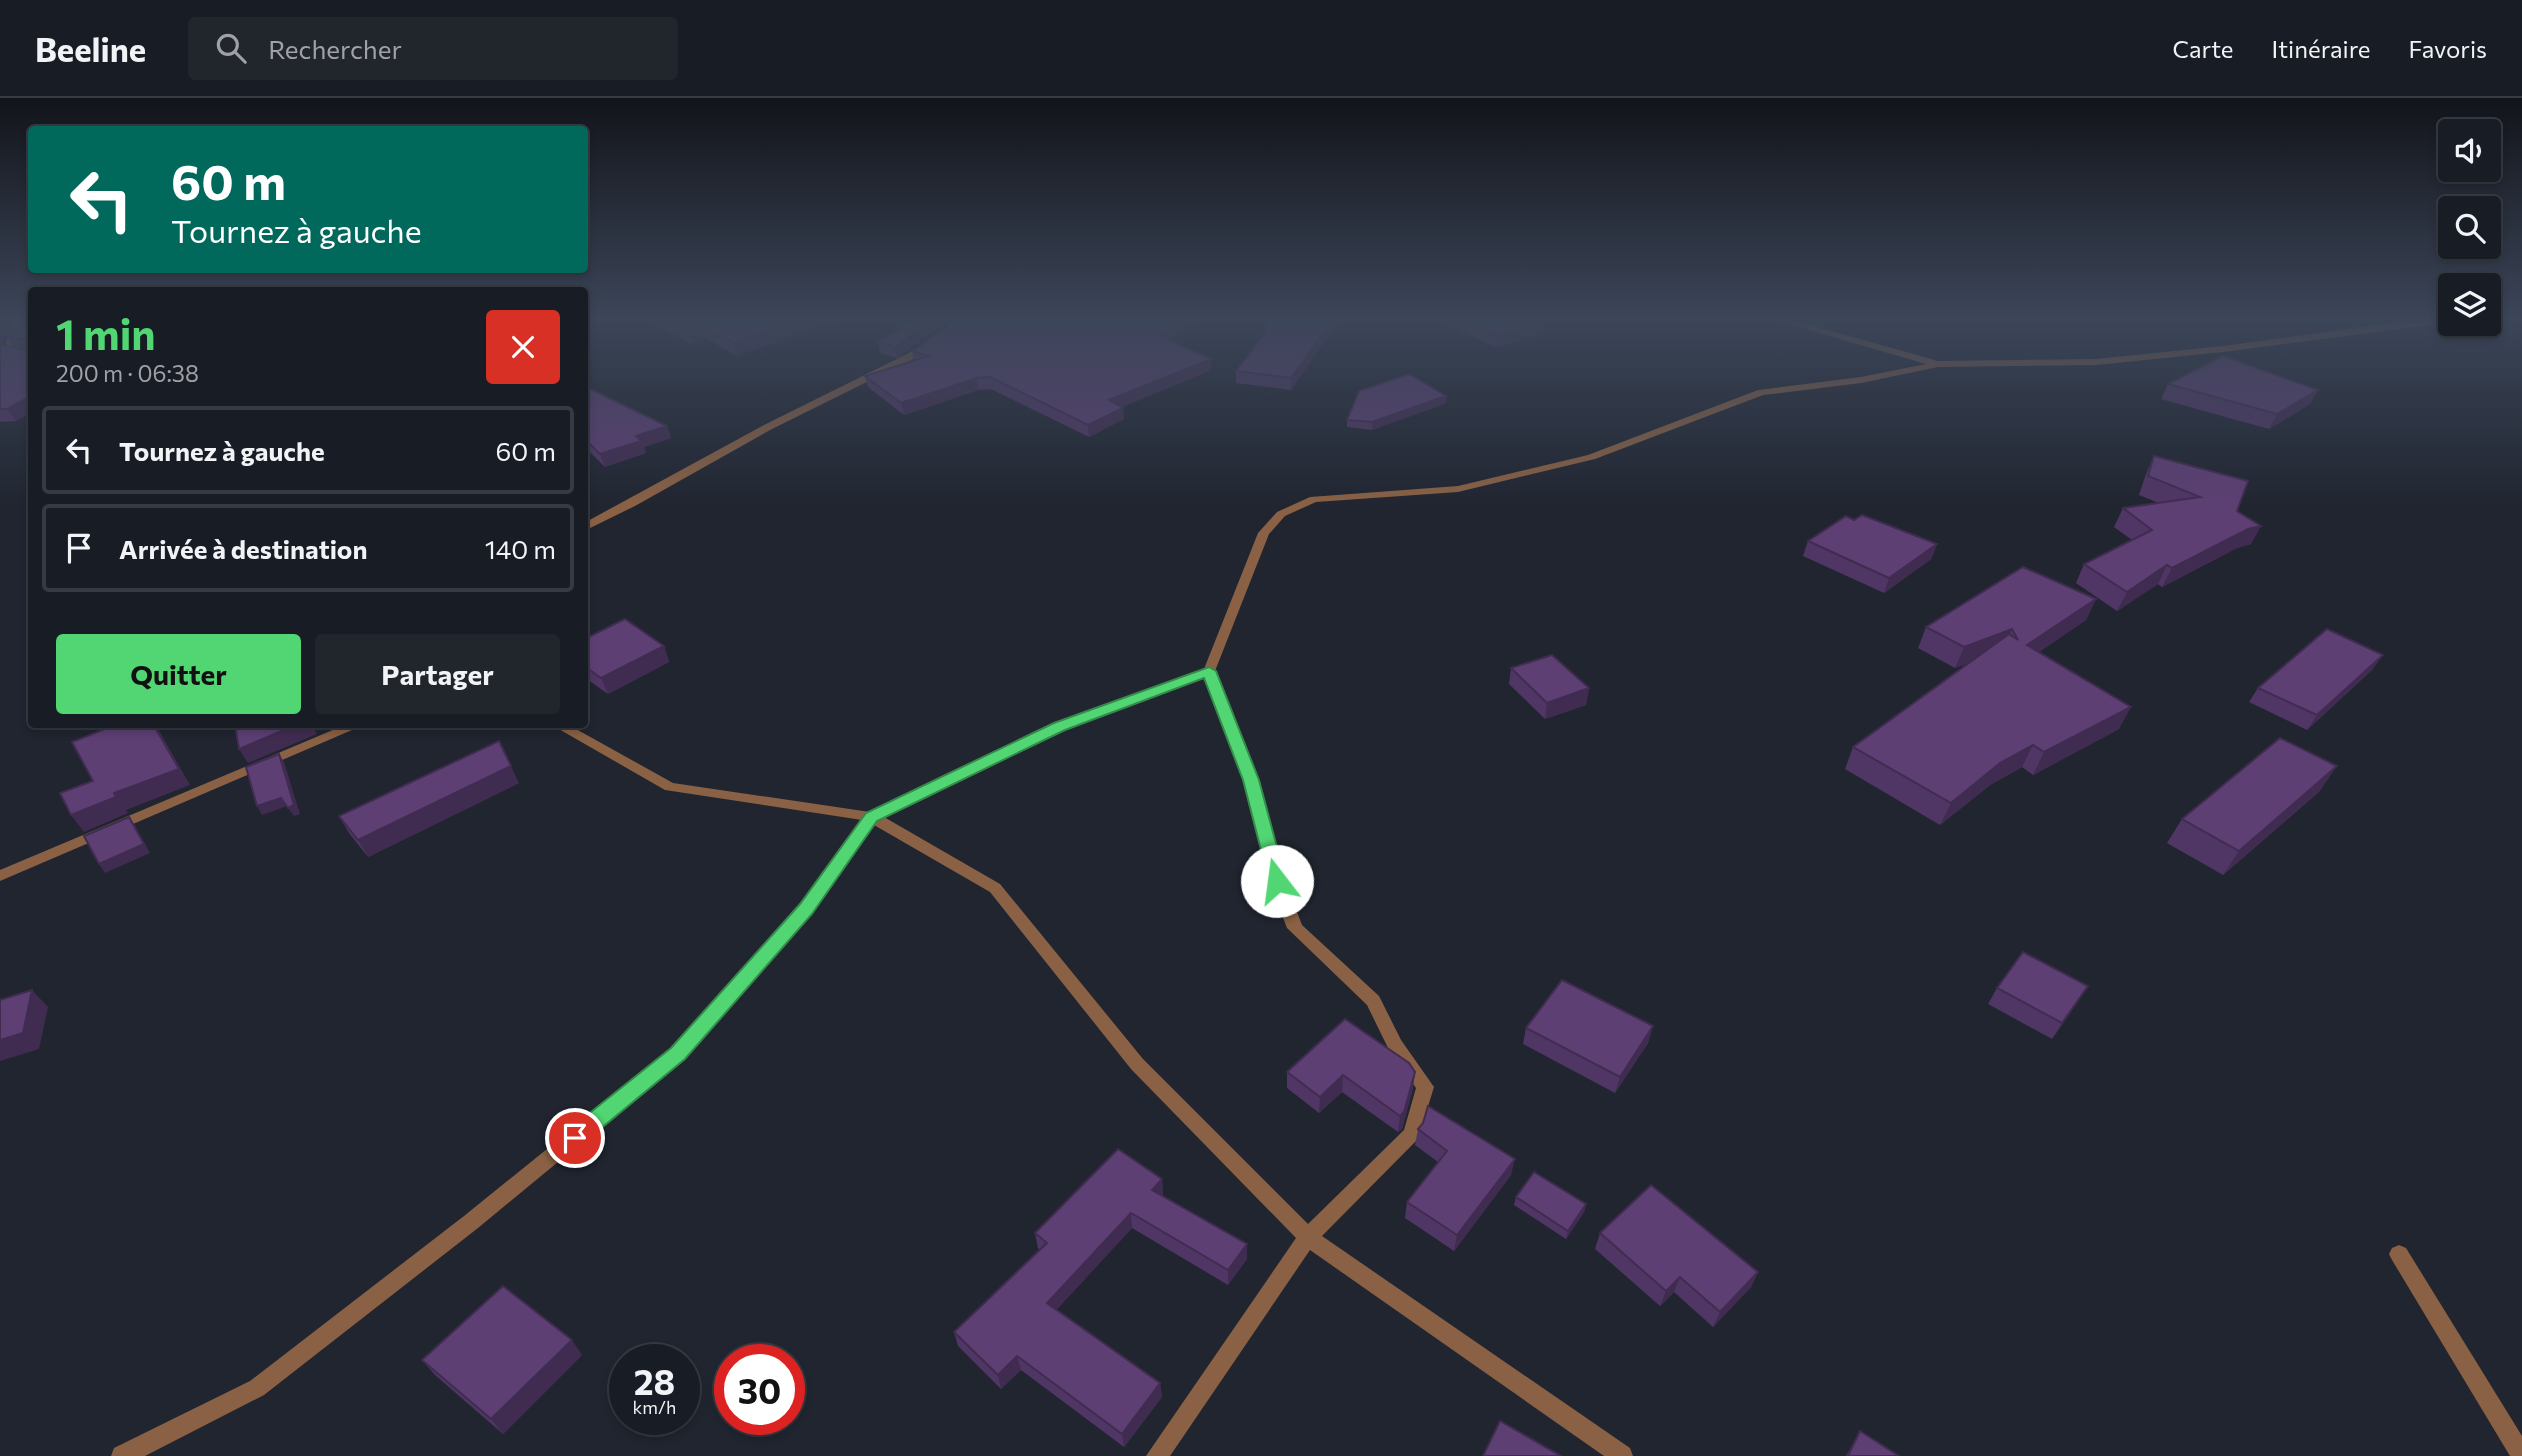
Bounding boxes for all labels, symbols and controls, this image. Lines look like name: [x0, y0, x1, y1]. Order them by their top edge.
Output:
search box: [188, 17, 678, 80]
text: Beeline: [35, 28, 146, 69]
icon: search: [212, 29, 250, 67]
text: Rechercher: [268, 33, 402, 64]
text: Carte: [2173, 34, 2234, 63]
text: Itinéraire: [2272, 34, 2371, 63]
text: Favoris: [2409, 34, 2487, 63]
map controls: [2438, 119, 2501, 336]
button: sound: [2438, 119, 2501, 182]
text: 60 m: [171, 150, 286, 210]
icon: left: [56, 154, 147, 245]
button: search: [2438, 196, 2501, 259]
text: Tournez à gauche: [171, 210, 422, 250]
button: layers: [2438, 273, 2501, 336]
text: 1 min: [56, 307, 156, 359]
button: close: [486, 310, 560, 384]
text: 200 m · 06:38: [56, 359, 199, 387]
icon: left: [60, 431, 98, 469]
text: Tournez à gauche: [119, 435, 325, 466]
text: 60 m: [496, 435, 556, 466]
icon: arrive: [60, 529, 98, 567]
text: Arrivée à destination: [119, 533, 367, 564]
text: 140 m: [485, 533, 556, 564]
button: Quitter: [56, 634, 301, 714]
button: Partager: [315, 634, 560, 714]
position arrow: [1240, 844, 1314, 918]
pin: [545, 1108, 605, 1168]
icon: arrive: [556, 1119, 594, 1157]
speed limit sign: 30: [714, 1344, 805, 1435]
text: 28: [634, 1359, 675, 1402]
text: km/h: [633, 1396, 676, 1418]

